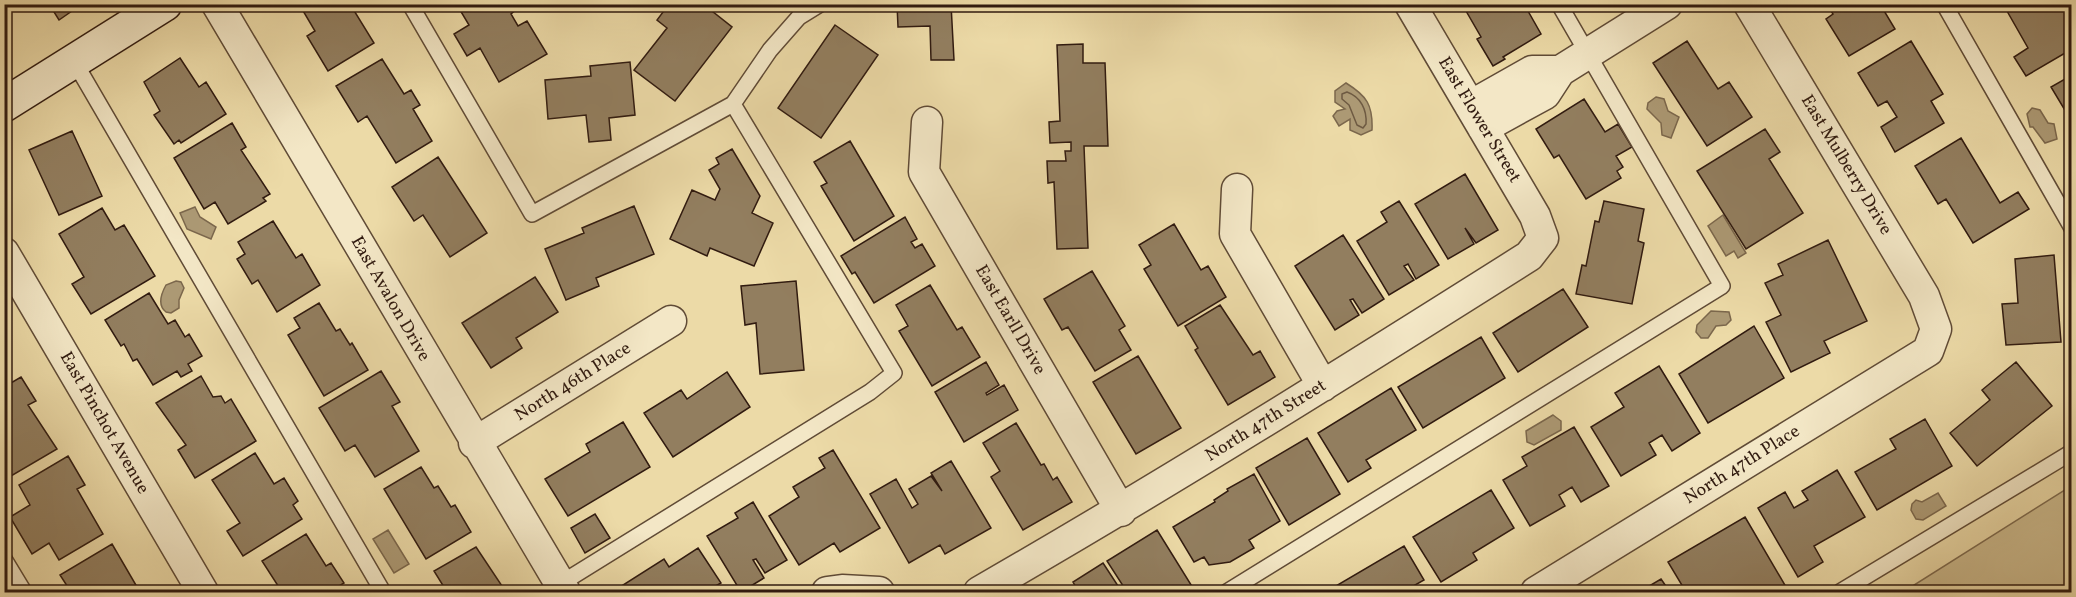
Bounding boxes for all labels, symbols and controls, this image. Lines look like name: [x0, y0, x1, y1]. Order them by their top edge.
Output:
street label: East Flower Street: [1431, 52, 1527, 188]
street label: East Mulberry Drive: [1794, 90, 1898, 240]
street label: East Avalon Drive: [344, 232, 436, 366]
street label: East Earll Drive: [968, 260, 1052, 380]
street label: North 46th Place: [510, 336, 636, 428]
street label: East Pinchot Avenue: [53, 347, 155, 499]
street label: North 47th Street: [1201, 374, 1331, 468]
street label: North 47th Place: [1679, 419, 1805, 511]

